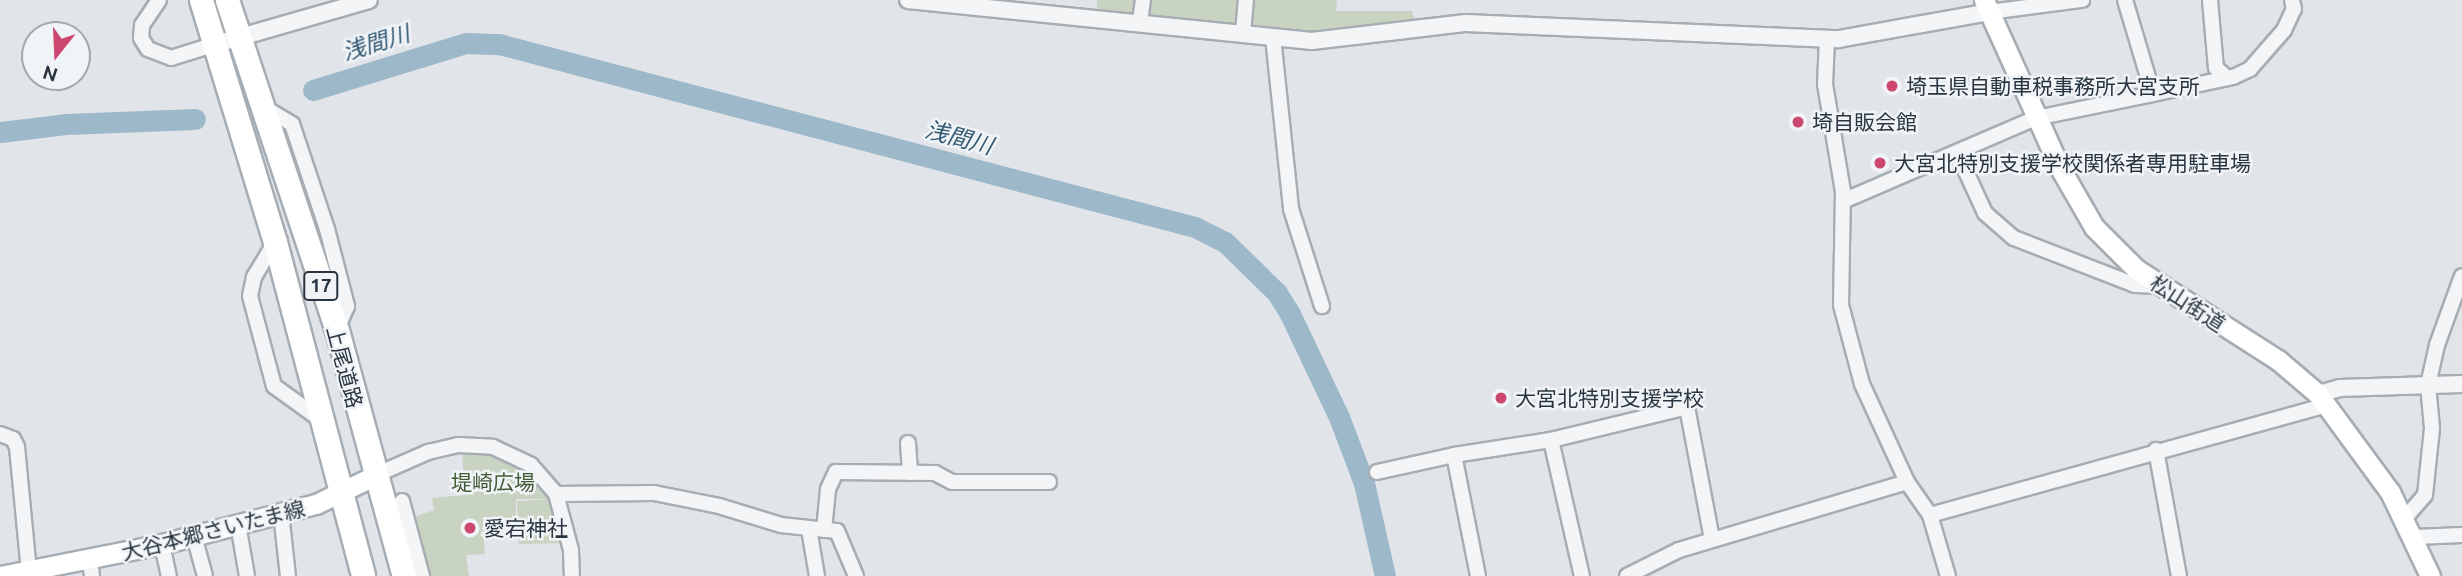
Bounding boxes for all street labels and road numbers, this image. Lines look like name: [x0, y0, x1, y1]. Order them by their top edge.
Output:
road number: 17: [302, 270, 340, 302]
street label: 松山街道: [2146, 270, 2230, 336]
street label: 上尾道路: [322, 323, 368, 411]
street label: 大谷本郷さいたま線: [118, 495, 308, 565]

